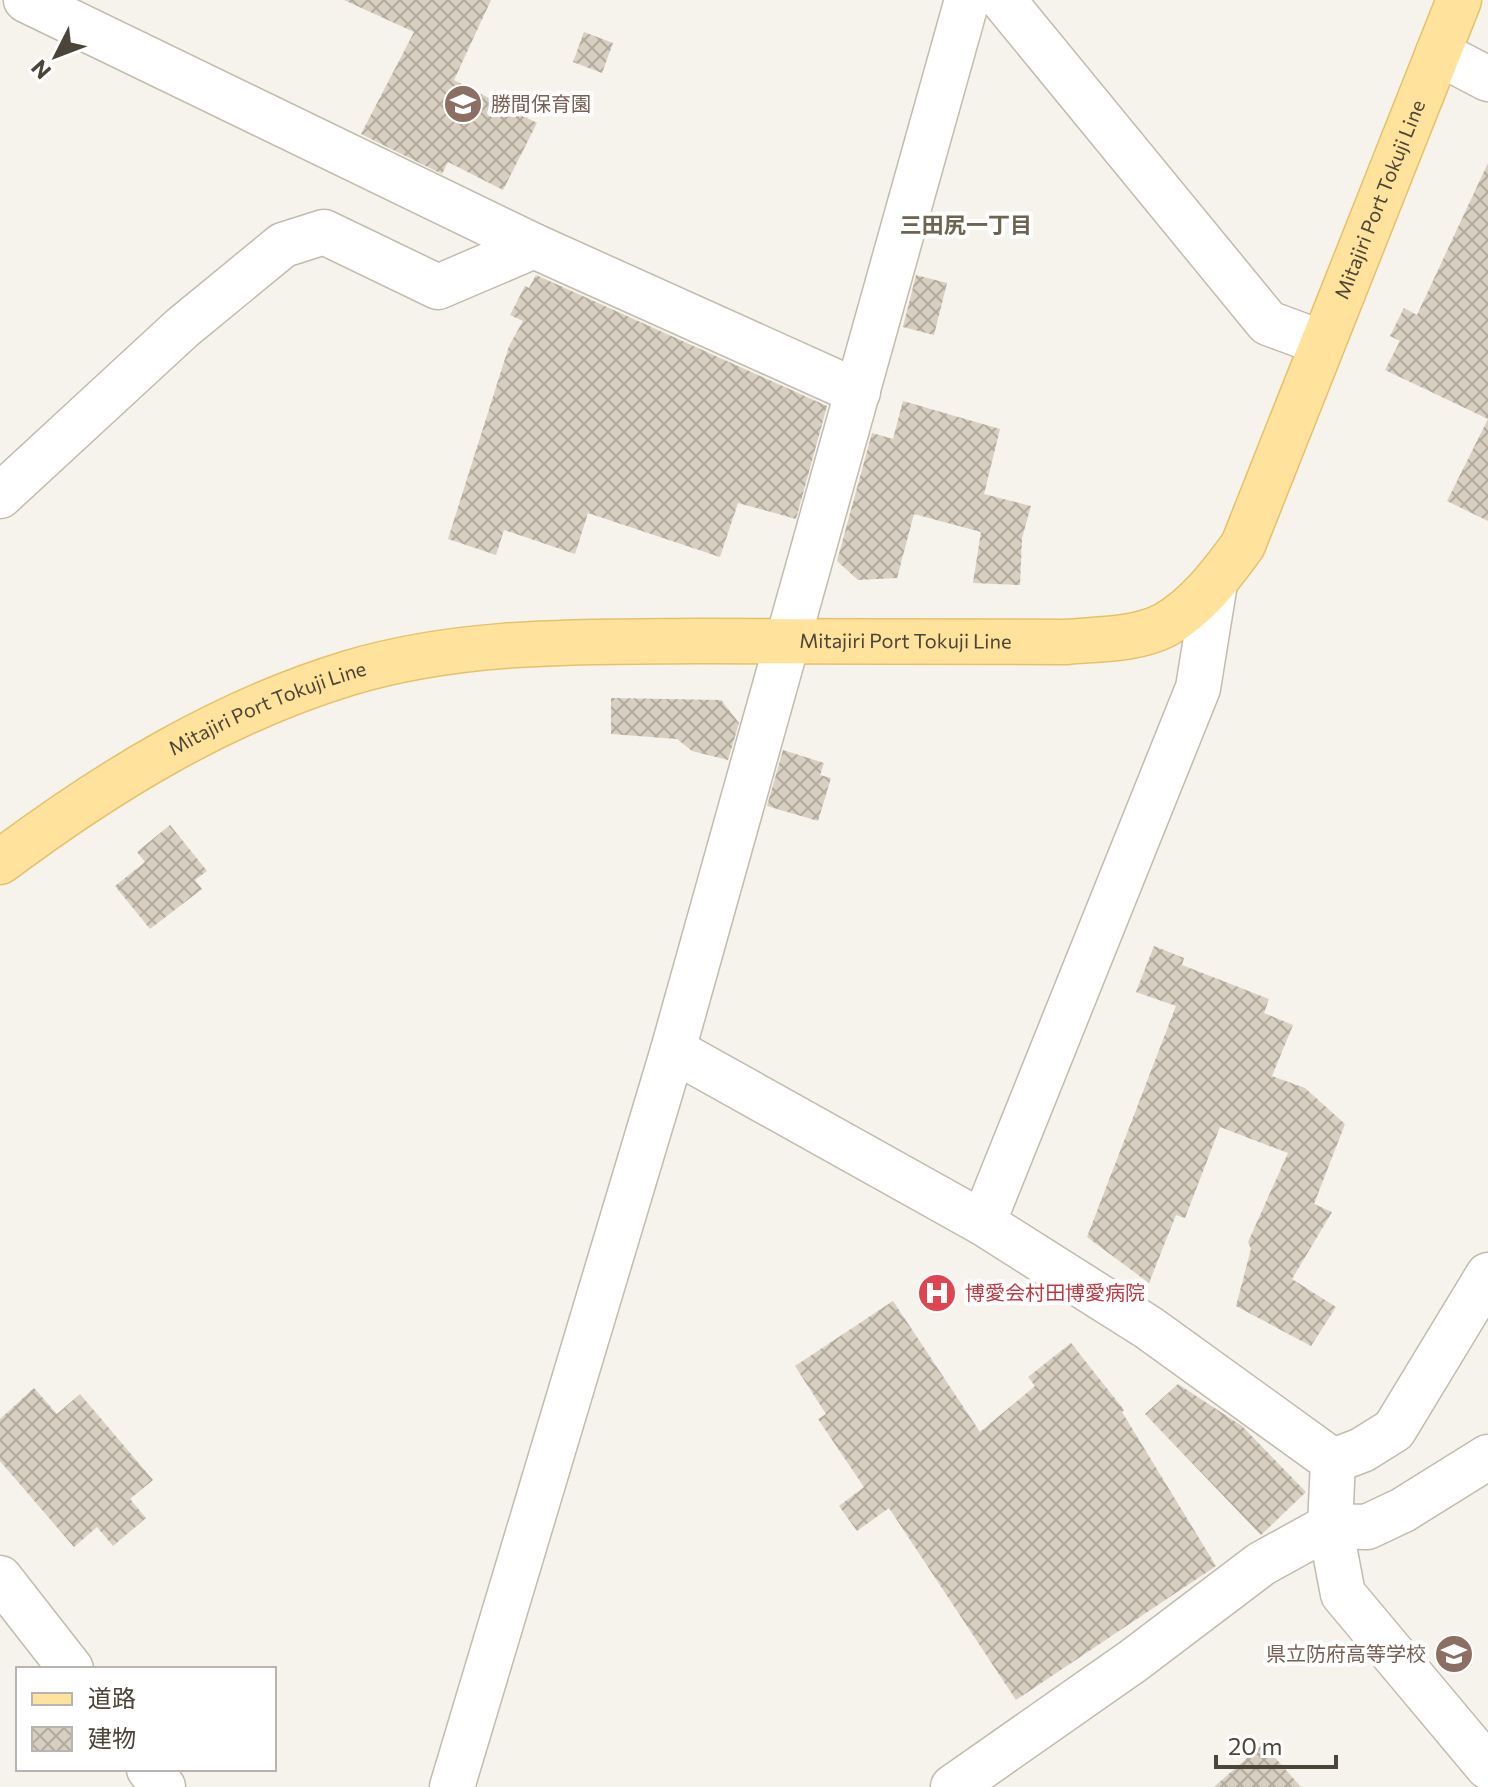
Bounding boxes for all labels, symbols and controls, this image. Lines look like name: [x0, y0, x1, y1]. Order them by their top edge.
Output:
north arrow: [16, 16, 96, 96]
text: N: [25, 55, 56, 85]
school or university icon: 勝間保育園: [442, 83, 484, 125]
place label: 勝間保育園: [491, 91, 591, 115]
street label: Mitajiri Port Tokuji Line: [1329, 96, 1429, 302]
district label: 三田尻一丁目: [900, 211, 1032, 238]
street label: Mitajiri Port Tokuji Line: [799, 628, 1012, 653]
street label: Mitajiri Port Tokuji Line: [164, 656, 369, 760]
hospital icon: 博愛会村田博愛病院: [916, 1272, 958, 1314]
place label: 博愛会村田博愛病院: [965, 1280, 1145, 1304]
school or university icon: 県立防府高等学校: [1433, 1633, 1475, 1675]
place label: 県立防府高等学校: [1266, 1641, 1426, 1665]
legend: [16, 1667, 276, 1771]
text: 道路: [88, 1683, 136, 1712]
scale bar: [1216, 1719, 1336, 1769]
text: 建物: [88, 1723, 136, 1752]
text: 20 m: [1228, 1731, 1282, 1760]

